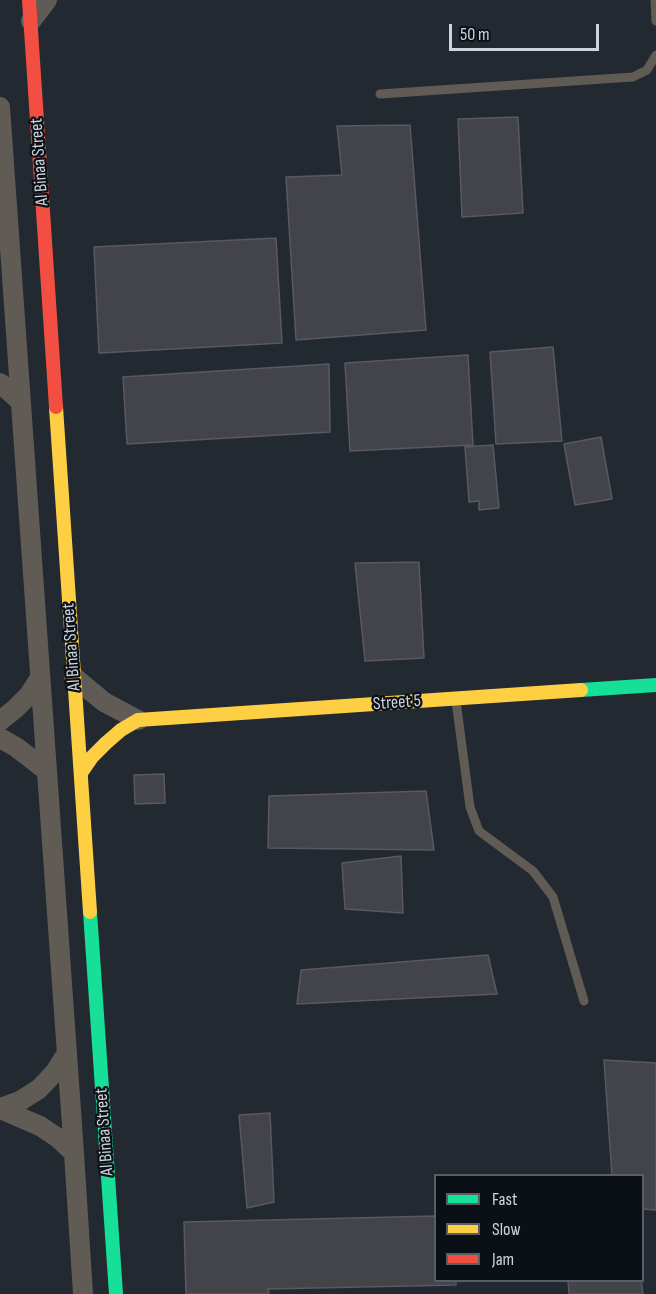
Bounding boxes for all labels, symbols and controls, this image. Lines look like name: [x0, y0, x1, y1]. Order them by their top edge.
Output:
scale bar: [452, 12, 602, 50]
text: 50 m: [460, 24, 490, 45]
street label: Al Binaa Street: [26, 117, 54, 207]
street label: Al Binaa Street: [58, 602, 86, 692]
street label: Street 5: [372, 691, 422, 715]
street label: Al Binaa Street: [91, 1087, 119, 1177]
legend: [434, 1174, 644, 1282]
text: Fast: [492, 1189, 517, 1210]
text: Slow: [492, 1219, 521, 1240]
text: Jam: [492, 1249, 514, 1270]

